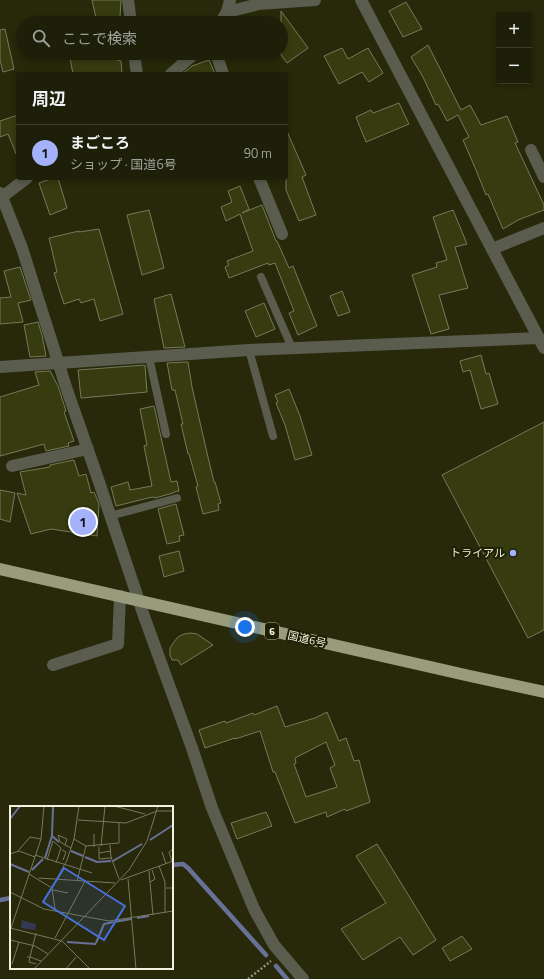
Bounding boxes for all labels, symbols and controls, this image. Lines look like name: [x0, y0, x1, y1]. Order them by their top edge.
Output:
map controls: [496, 12, 532, 84]
button: +: [496, 12, 532, 48]
search box: [16, 16, 288, 60]
icon: search: [30, 27, 52, 49]
text: ここで検索: [62, 27, 137, 50]
button: −: [496, 48, 532, 84]
text: 周辺: [32, 86, 66, 112]
text: まごころ: [70, 131, 130, 154]
text: 1: [41, 143, 49, 163]
text: 90 m: [244, 143, 272, 163]
text: ショップ · 国道6号: [70, 154, 177, 174]
pin: 1: [70, 507, 96, 537]
place label: トライアル: [450, 545, 505, 561]
marker: トライアル: [508, 548, 518, 558]
your location: [235, 617, 255, 637]
road number: 6: [265, 623, 279, 639]
street label: 国道6号: [286, 627, 328, 651]
inset map: [10, 806, 173, 969]

